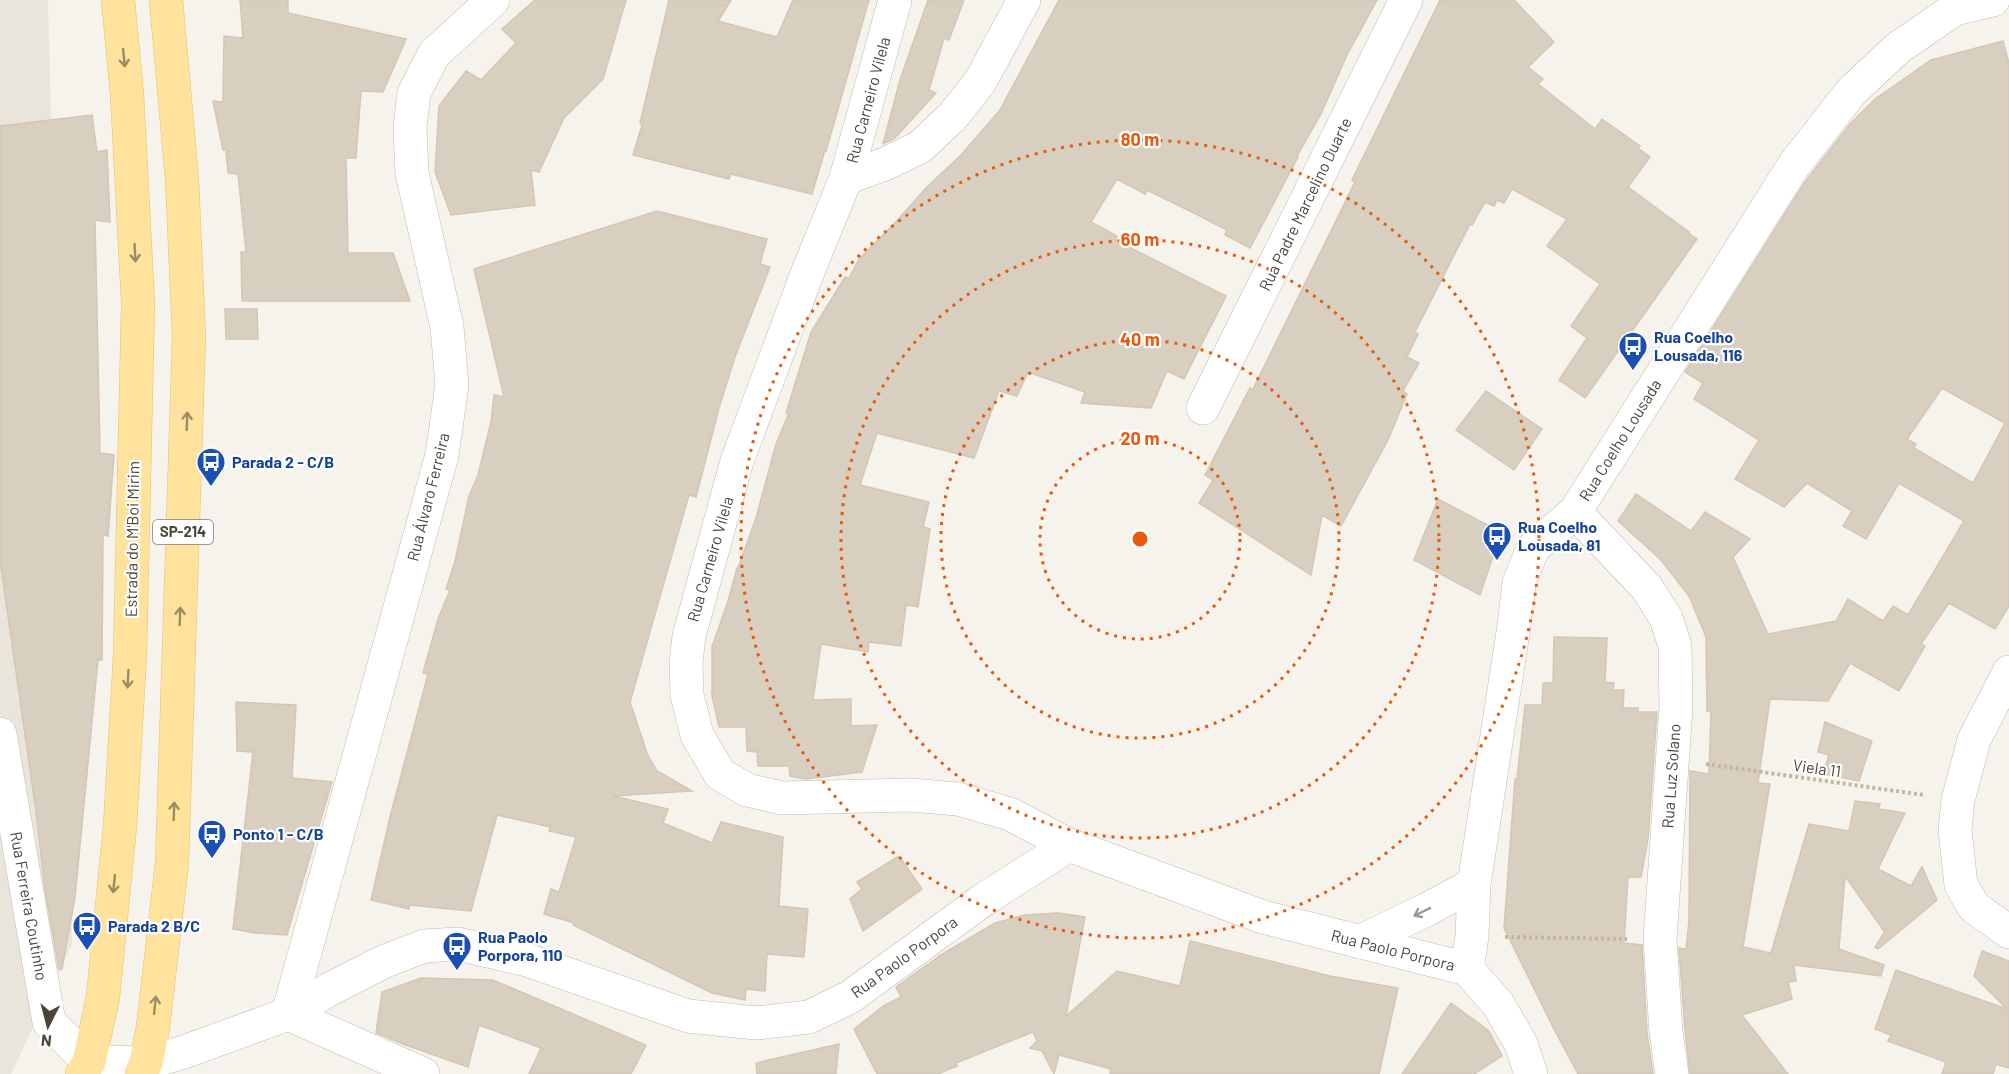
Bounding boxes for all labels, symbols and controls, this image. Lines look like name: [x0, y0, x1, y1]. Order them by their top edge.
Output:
street label: Rua Carneiro Vilela: [842, 35, 893, 165]
one-way arrow: [119, 48, 130, 68]
street label: Rua Padre Marcelino Duarte: [1254, 114, 1355, 294]
text: 80 m: [1121, 128, 1159, 150]
text: 60 m: [1121, 228, 1159, 250]
one-way arrow: [130, 242, 141, 262]
place label: Rua Coelho Lousada, 116: [1654, 327, 1743, 364]
text: 40 m: [1120, 328, 1160, 350]
bus stop icon: Rua Coelho Lousada, 116: [1617, 330, 1649, 372]
street label: Rua Coelho Lousada: [1574, 375, 1665, 504]
one-way arrow: [181, 412, 192, 432]
text: 20 m: [1121, 427, 1159, 449]
street label: Rua Álvaro Ferreira: [402, 431, 453, 563]
bus stop icon: Parada 2 - C/B: [195, 446, 227, 488]
place label: Parada 2 - C/B: [232, 452, 334, 471]
street label: Estrada do M'Boi Mirim: [121, 461, 142, 617]
street label: Rua Carneiro Vilela: [683, 494, 737, 624]
place label: Rua Coelho Lousada, 81: [1518, 517, 1600, 554]
road number: SP-214: [153, 520, 213, 544]
bus stop icon: Rua Coelho Lousada, 81: [1481, 520, 1513, 562]
centre of rings: [1130, 529, 1150, 549]
one-way arrow: [175, 607, 186, 627]
one-way arrow: [123, 668, 134, 688]
street label: Rua Luz Solano: [1657, 723, 1684, 829]
street label: Viela 11: [1792, 755, 1842, 780]
one-way arrow: [168, 801, 179, 821]
bus stop icon: Ponto 1 - C/B: [196, 818, 228, 860]
place label: Ponto 1 - C/B: [233, 824, 324, 843]
street label: Rua Ferreira Coutinho: [7, 830, 52, 982]
one-way arrow: [108, 874, 119, 894]
one-way arrow: [1414, 906, 1432, 918]
bus stop icon: Parada 2 B/C: [71, 910, 103, 952]
street label: Rua Paolo Porpora: [847, 912, 961, 1002]
place label: Parada 2 B/C: [108, 916, 200, 935]
street label: Rua Paolo Porpora: [1329, 925, 1457, 974]
place label: Rua Paolo Porpora, 110: [478, 927, 563, 964]
bus stop icon: Rua Paolo Porpora, 110: [441, 930, 473, 972]
north arrow: [18, 996, 78, 1056]
one-way arrow: [150, 996, 161, 1015]
text: N: [40, 1031, 53, 1051]

